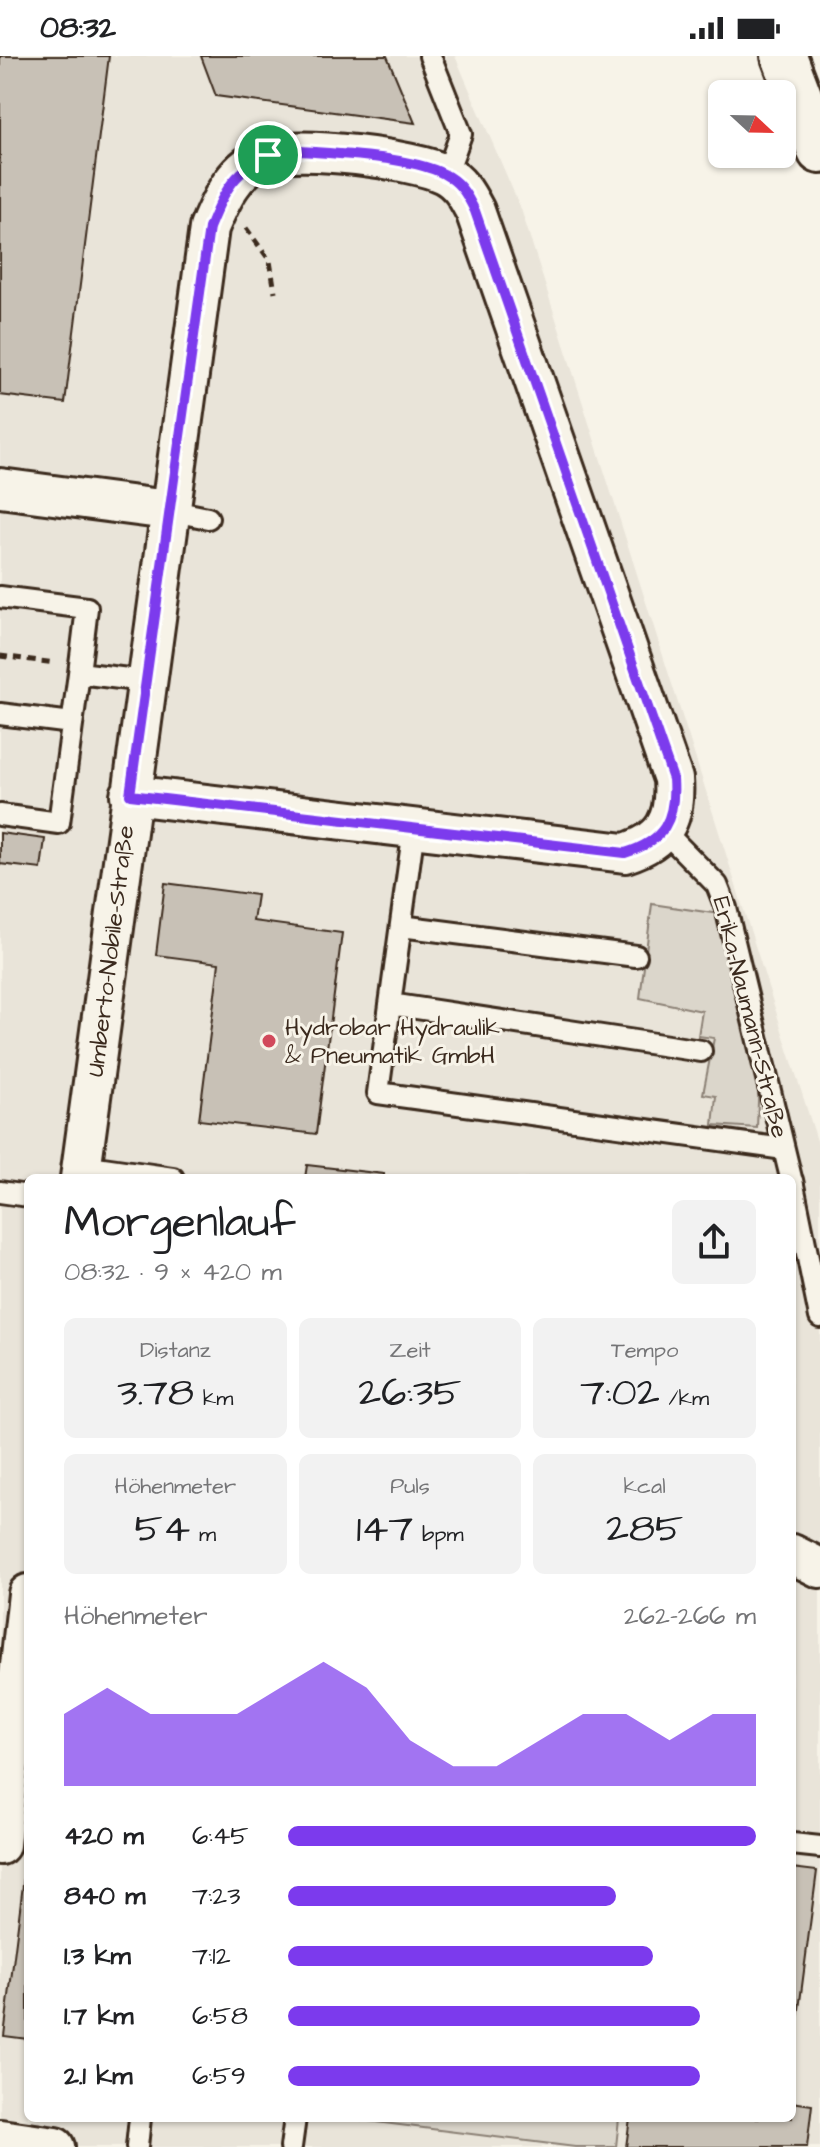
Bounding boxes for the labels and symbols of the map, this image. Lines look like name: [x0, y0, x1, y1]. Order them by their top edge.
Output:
north arrow: [708, 80, 796, 168]
pin: [234, 121, 302, 189]
street label: Umberto-Nobile-Straße: [79, 823, 143, 1079]
street label: Erika-Naumann-Straße: [704, 893, 797, 1142]
place label: Hydrobar Hydraulik & Pneumatik GmbH: [285, 1011, 500, 1073]
marker: Hydrobar Hydraulik & Pneumatik GmbH: [260, 1032, 278, 1050]

